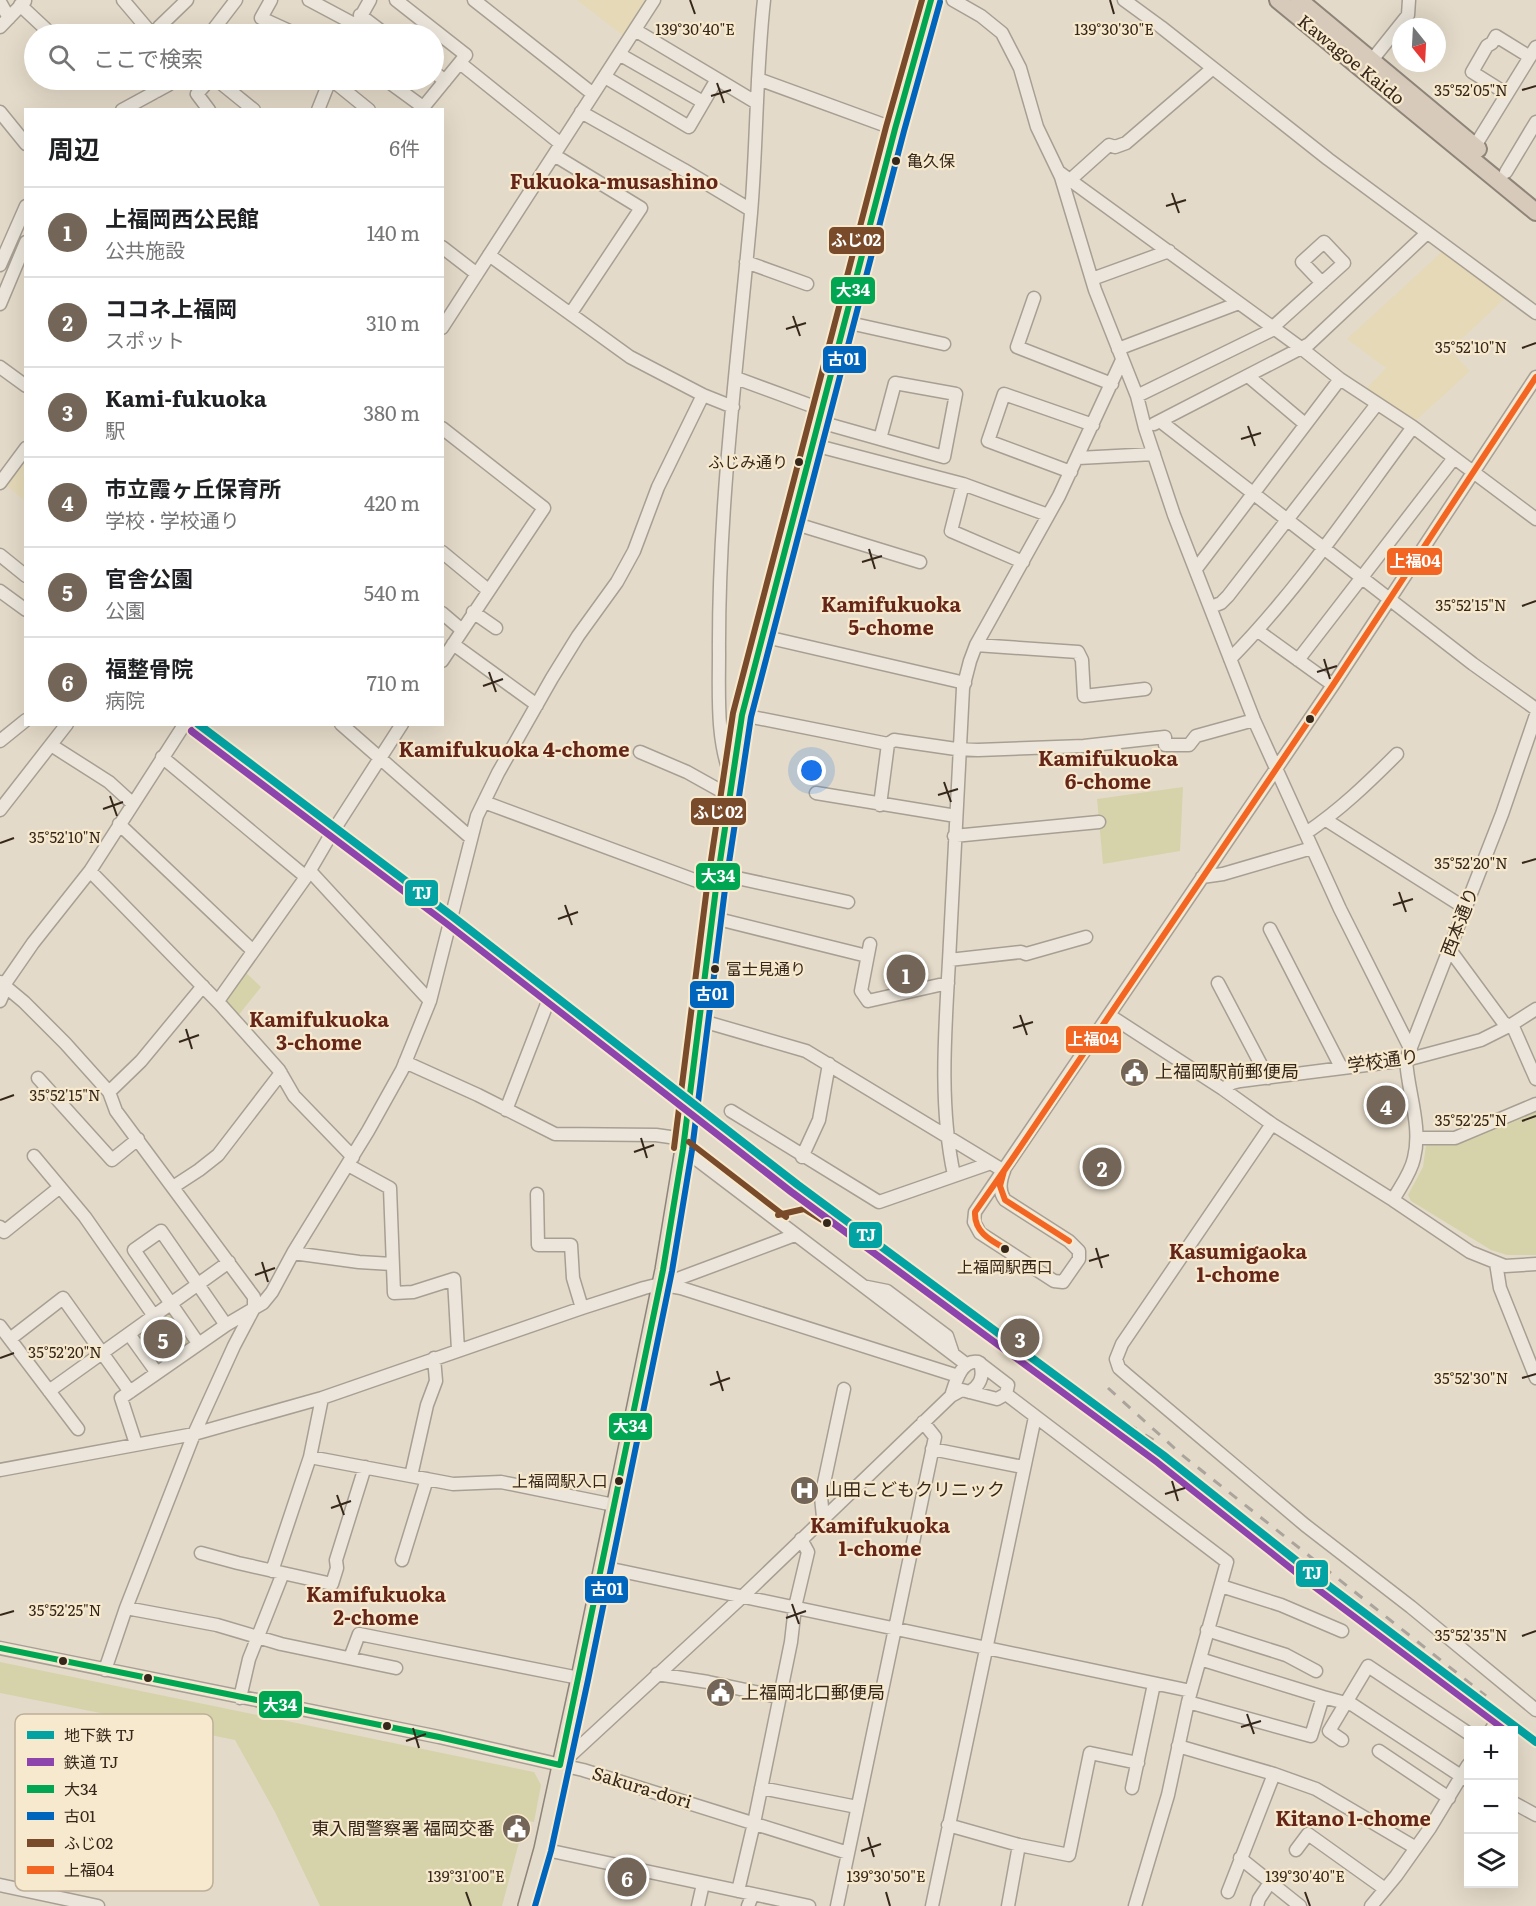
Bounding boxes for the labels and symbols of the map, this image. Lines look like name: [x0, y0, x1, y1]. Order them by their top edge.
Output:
street label: Kawagoe Kaido: [1293, 7, 1411, 111]
text: 139°30'40"E: [655, 17, 735, 40]
text: 139°30'30"E: [1074, 17, 1154, 40]
north arrow: [1392, 18, 1446, 72]
text: 35°52'05"N: [1434, 78, 1508, 101]
place label: 亀久保: [907, 148, 955, 172]
marker: 亀久保: [890, 155, 902, 167]
district label: Fukuoka-musashino: [510, 165, 718, 195]
line badge: ふじ02: [828, 226, 885, 255]
text: ふじ02: [831, 227, 882, 251]
line badge: 大34: [830, 276, 876, 305]
text: 大34: [836, 277, 871, 301]
text: 35°52'10"N: [1435, 335, 1507, 358]
line badge: 古01: [822, 345, 867, 374]
text: 古01: [828, 346, 861, 370]
place label: ふじみ通り: [708, 449, 788, 473]
marker: ふじみ通り: [793, 456, 805, 468]
line badge: 上福04: [1386, 547, 1443, 576]
text: 上福04: [1389, 548, 1441, 572]
district label: Kamifukuoka 5-chome: [821, 588, 962, 641]
text: 35°52'15"N: [1435, 593, 1507, 616]
unlabelled marker: [1304, 713, 1316, 725]
district label: Kamifukuoka 4-chome: [399, 733, 629, 763]
district label: Kamifukuoka 6-chome: [1038, 742, 1179, 795]
your location: [797, 756, 826, 785]
line badge: ふじ02: [690, 797, 747, 826]
text: ふじ02: [693, 799, 744, 823]
text: 35°52'10"N: [29, 825, 101, 848]
text: 35°52'20"N: [1434, 851, 1508, 874]
line badge: 大34: [695, 862, 741, 891]
text: 大34: [701, 863, 736, 887]
line badge: TJ: [404, 879, 439, 907]
text: TJ: [412, 880, 432, 904]
street label: 西本通り: [1433, 883, 1484, 960]
pin: 1: [886, 952, 926, 996]
place label: 富士見通り: [726, 956, 806, 980]
marker: 富士見通り: [709, 963, 721, 975]
line badge: 古01: [689, 980, 735, 1009]
text: 古01: [696, 981, 729, 1005]
district label: Kamifukuoka 3-chome: [249, 1003, 390, 1056]
line badge: 上福04: [1065, 1025, 1122, 1054]
text: 上福04: [1067, 1026, 1119, 1050]
street label: 学校通り: [1345, 1041, 1420, 1078]
public building icon: 上福岡駅前郵便局: [1118, 1056, 1150, 1088]
place label: 上福岡駅前郵便局: [1155, 1057, 1299, 1084]
pin: 4: [1366, 1082, 1406, 1128]
text: 35°52'15"N: [29, 1083, 101, 1106]
text: 35°52'25"N: [1435, 1108, 1507, 1131]
pin: 2: [1082, 1144, 1122, 1190]
unlabelled marker: [821, 1217, 833, 1229]
line badge: TJ: [848, 1221, 883, 1249]
text: TJ: [856, 1222, 876, 1246]
district label: Kasumigaoka 1-chome: [1169, 1235, 1308, 1288]
marker: 上福岡駅西口: [999, 1243, 1011, 1255]
place label: 上福岡駅西口: [957, 1254, 1053, 1278]
pin: 5: [144, 1316, 182, 1362]
pin: 3: [1000, 1316, 1040, 1360]
text: 35°52'20"N: [28, 1340, 102, 1363]
text: 35°52'30"N: [1434, 1366, 1508, 1389]
line badge: 大34: [608, 1412, 653, 1441]
text: 大34: [613, 1413, 648, 1437]
place label: 上福岡駅入口: [512, 1468, 608, 1492]
hospital icon: 山田こどもクリニック: [788, 1474, 820, 1506]
marker: 上福岡駅入口: [613, 1475, 625, 1487]
place label: 山田こどもクリニック: [825, 1475, 1005, 1502]
district label: Kamifukuoka 1-chome: [810, 1509, 951, 1562]
line badge: TJ: [1295, 1559, 1329, 1588]
text: TJ: [1302, 1560, 1322, 1584]
line badge: 古01: [584, 1575, 629, 1604]
text: 古01: [591, 1576, 624, 1600]
district label: Kamifukuoka 2-chome: [306, 1578, 447, 1631]
text: 35°52'25"N: [29, 1598, 101, 1621]
text: 35°52'35"N: [1434, 1623, 1508, 1646]
unlabelled marker: [57, 1655, 69, 1667]
unlabelled marker: [142, 1672, 154, 1684]
public building icon: 上福岡北口郵便局: [704, 1677, 736, 1709]
place label: 上福岡北口郵便局: [741, 1678, 885, 1705]
line badge: 大34: [258, 1690, 303, 1719]
text: 大34: [263, 1692, 298, 1716]
legend: [15, 1714, 213, 1891]
unlabelled marker: [381, 1720, 393, 1732]
text: 地下鉄 TJ: [64, 1722, 134, 1746]
text: 鉄道 TJ: [64, 1749, 118, 1773]
street label: Sakura-dori: [589, 1759, 696, 1815]
text: 大34: [64, 1776, 98, 1800]
district label: Kitano 1-chome: [1275, 1802, 1431, 1832]
text: 古01: [64, 1803, 96, 1827]
public building icon: 東入間警察署 福岡交番: [500, 1813, 532, 1845]
place label: 東入間警察署 福岡交番: [311, 1814, 495, 1841]
text: ふじ02: [64, 1830, 113, 1854]
pin: 6: [608, 1854, 646, 1900]
text: 上福04: [64, 1857, 114, 1881]
text: 139°31'00"E: [427, 1864, 505, 1887]
text: 139°30'50"E: [847, 1864, 925, 1887]
text: 139°30'40"E: [1265, 1864, 1345, 1887]

